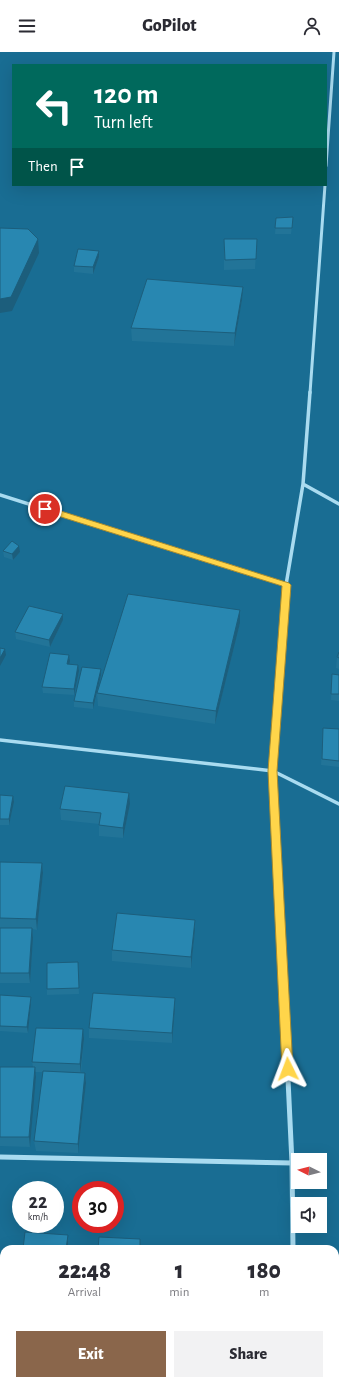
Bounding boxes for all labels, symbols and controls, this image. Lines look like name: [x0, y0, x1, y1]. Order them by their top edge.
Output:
icon: menu: [16, 15, 38, 37]
icon: person: [301, 15, 323, 37]
text: GoPilot: [142, 17, 197, 35]
icon: left: [28, 80, 80, 132]
text: 120 m: [94, 81, 159, 109]
text: Turn left: [94, 114, 153, 132]
icon: arrive: [66, 156, 88, 178]
text: Then: [28, 159, 58, 174]
pin: [28, 492, 62, 526]
icon: arrive: [34, 498, 56, 520]
position arrow: [267, 1048, 309, 1090]
north arrow: [291, 1153, 327, 1189]
map controls: [291, 1153, 327, 1233]
speed limit sign: 30: [72, 1181, 124, 1233]
text: 22: [29, 1192, 47, 1212]
button: sound: [291, 1197, 327, 1233]
text: km/h: [28, 1212, 48, 1222]
text: 22:48: [58, 1259, 111, 1283]
text: 1: [175, 1259, 184, 1283]
text: 180: [248, 1259, 281, 1283]
text: Arrival: [68, 1286, 101, 1299]
text: min: [169, 1286, 189, 1299]
text: m: [259, 1286, 269, 1299]
button: Exit: [16, 1331, 166, 1377]
button: Share: [174, 1331, 323, 1377]

